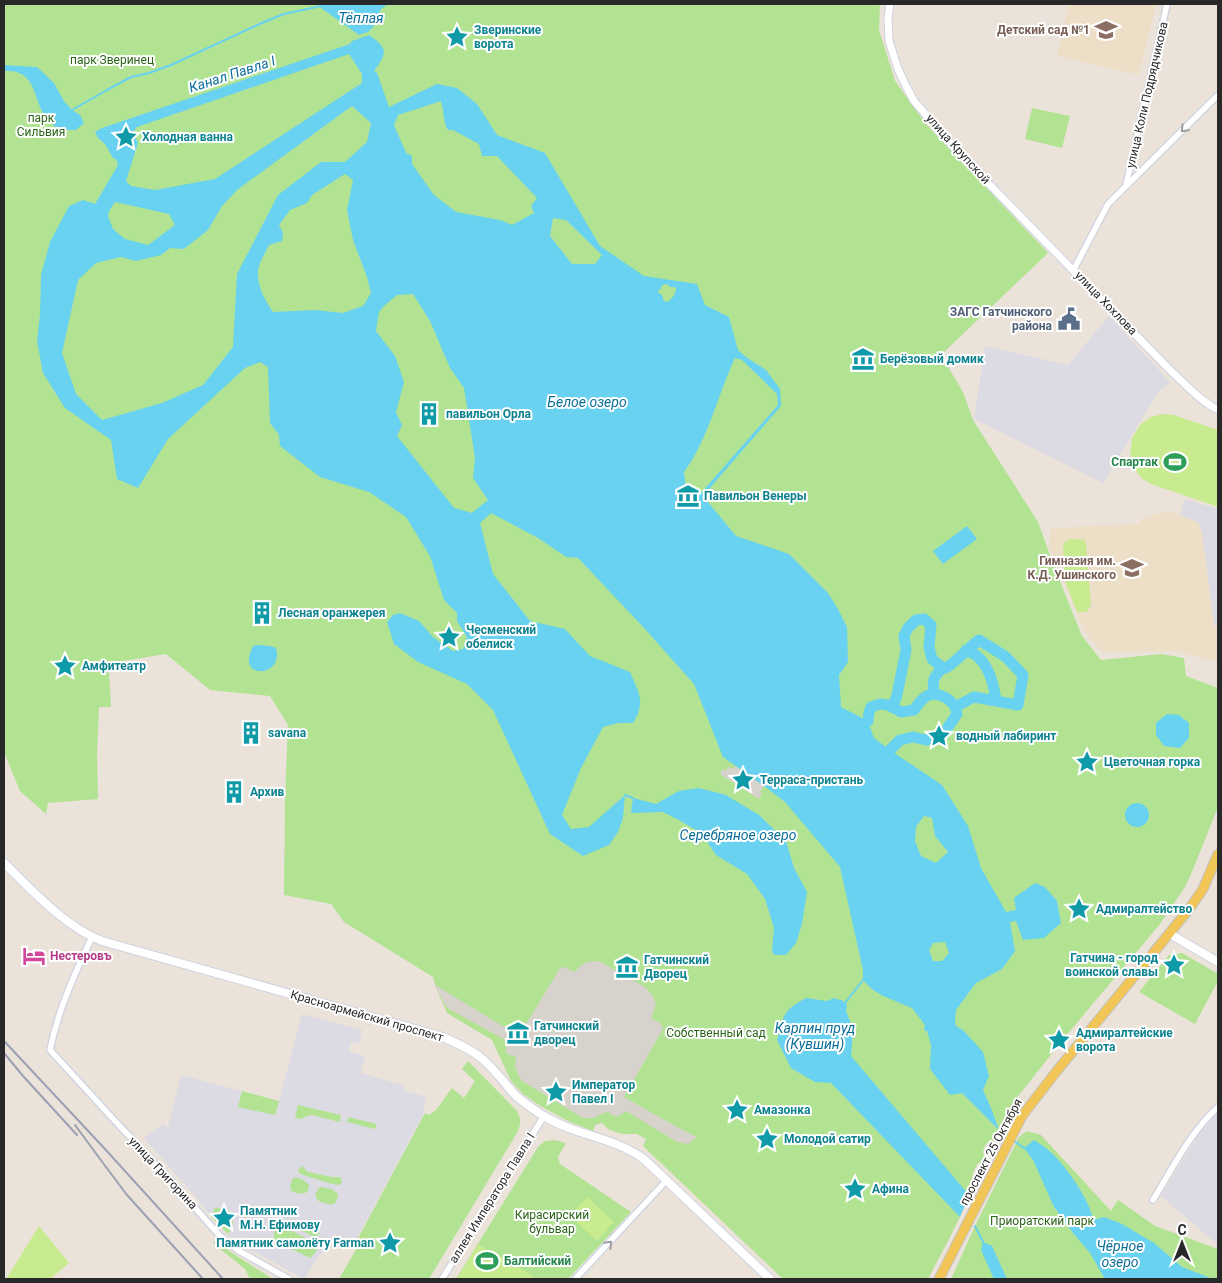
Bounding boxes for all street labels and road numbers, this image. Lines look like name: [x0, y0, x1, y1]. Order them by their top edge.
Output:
street label: улица Коли Подрядчикова: [1123, 20, 1171, 170]
street label: улица Крупской: [923, 111, 993, 187]
street label: улица Хохлова: [1072, 268, 1140, 338]
street label: Красноармейский проспект: [289, 987, 445, 1045]
street label: проспект 25 Октября: [957, 1096, 1025, 1208]
street label: аллея Императора Павла I: [446, 1130, 538, 1266]
street label: улица Григорина: [126, 1134, 200, 1212]

